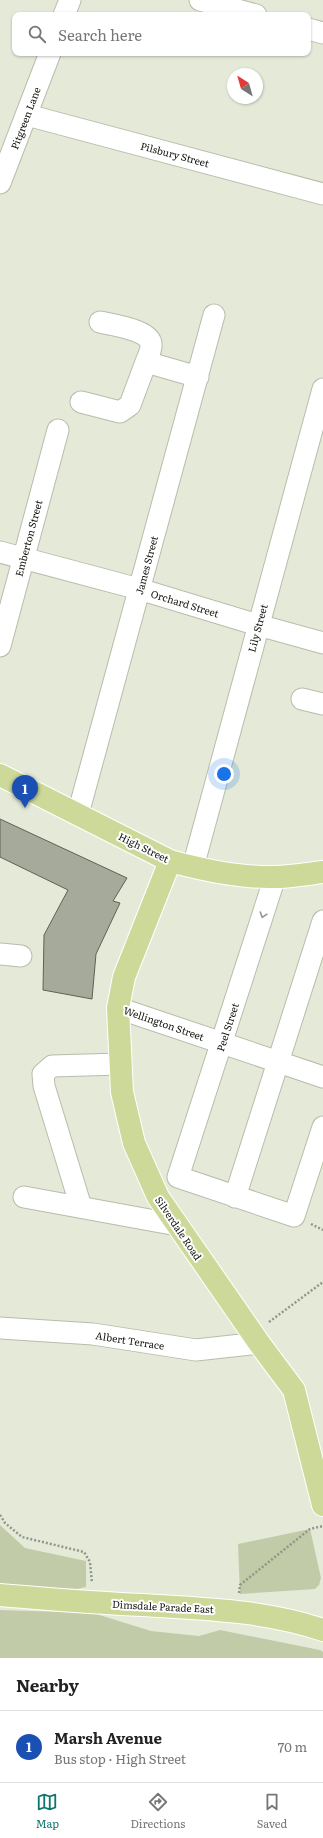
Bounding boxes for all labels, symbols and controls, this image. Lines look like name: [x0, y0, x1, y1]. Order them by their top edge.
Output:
search box: [12, 12, 311, 56]
icon: search: [26, 23, 48, 45]
text: Search here: [58, 23, 142, 46]
north arrow: [227, 68, 263, 104]
street label: Pitgreen Lane: [6, 85, 44, 151]
street label: Pilsbury Street: [139, 138, 211, 170]
street label: Emberton Street: [11, 498, 45, 578]
street label: James Street: [131, 534, 161, 596]
street label: Orchard Street: [149, 586, 221, 620]
street label: Lily Street: [243, 602, 271, 654]
your location: [214, 764, 234, 784]
pin: 1: [12, 775, 38, 808]
street label: High Street: [116, 828, 172, 866]
one-way arrow: [259, 911, 268, 918]
street label: Peel Street: [212, 1001, 242, 1053]
street label: Wellington Street: [122, 1002, 206, 1044]
street label: Silverdale Road: [152, 1193, 206, 1263]
street label: Albert Terrace: [95, 1327, 165, 1353]
street label: Dimsdale Parade East: [112, 1596, 214, 1616]
text: Nearby: [16, 1672, 79, 1697]
text: Marsh Avenue: [54, 1726, 162, 1749]
text: 1: [26, 1737, 32, 1756]
text: 70 m: [278, 1737, 307, 1756]
text: Bus stop · High Street: [54, 1749, 186, 1768]
tab: Map: [36, 1791, 59, 1831]
tab: Directions: [130, 1791, 185, 1831]
tab: Saved: [257, 1791, 287, 1831]

